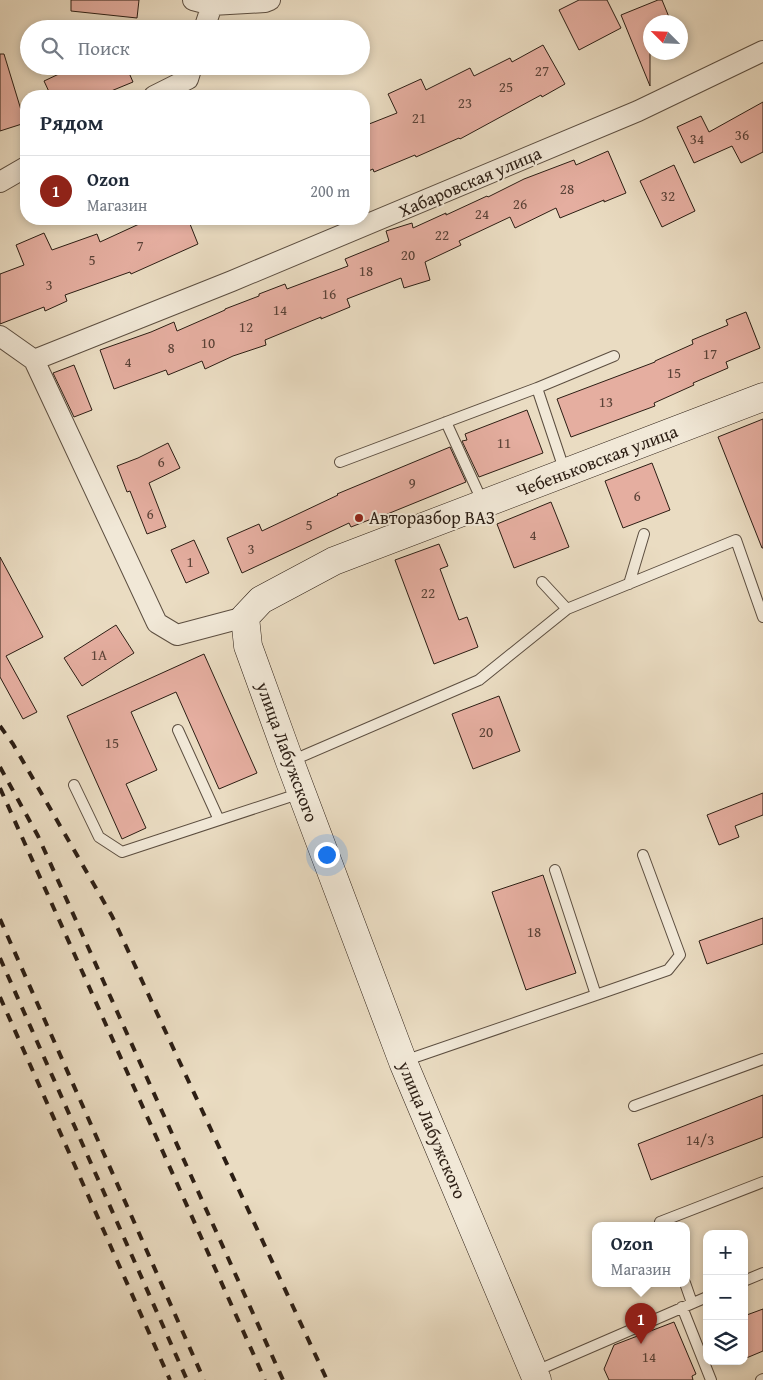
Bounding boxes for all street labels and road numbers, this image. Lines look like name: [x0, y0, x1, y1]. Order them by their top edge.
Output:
street label: Хабаровская улица: [394, 139, 546, 224]
street label: Чебеньковская улица: [512, 417, 682, 504]
street label: улица Лабужского: [249, 677, 325, 826]
street label: улица Лабужского: [391, 1056, 474, 1203]

